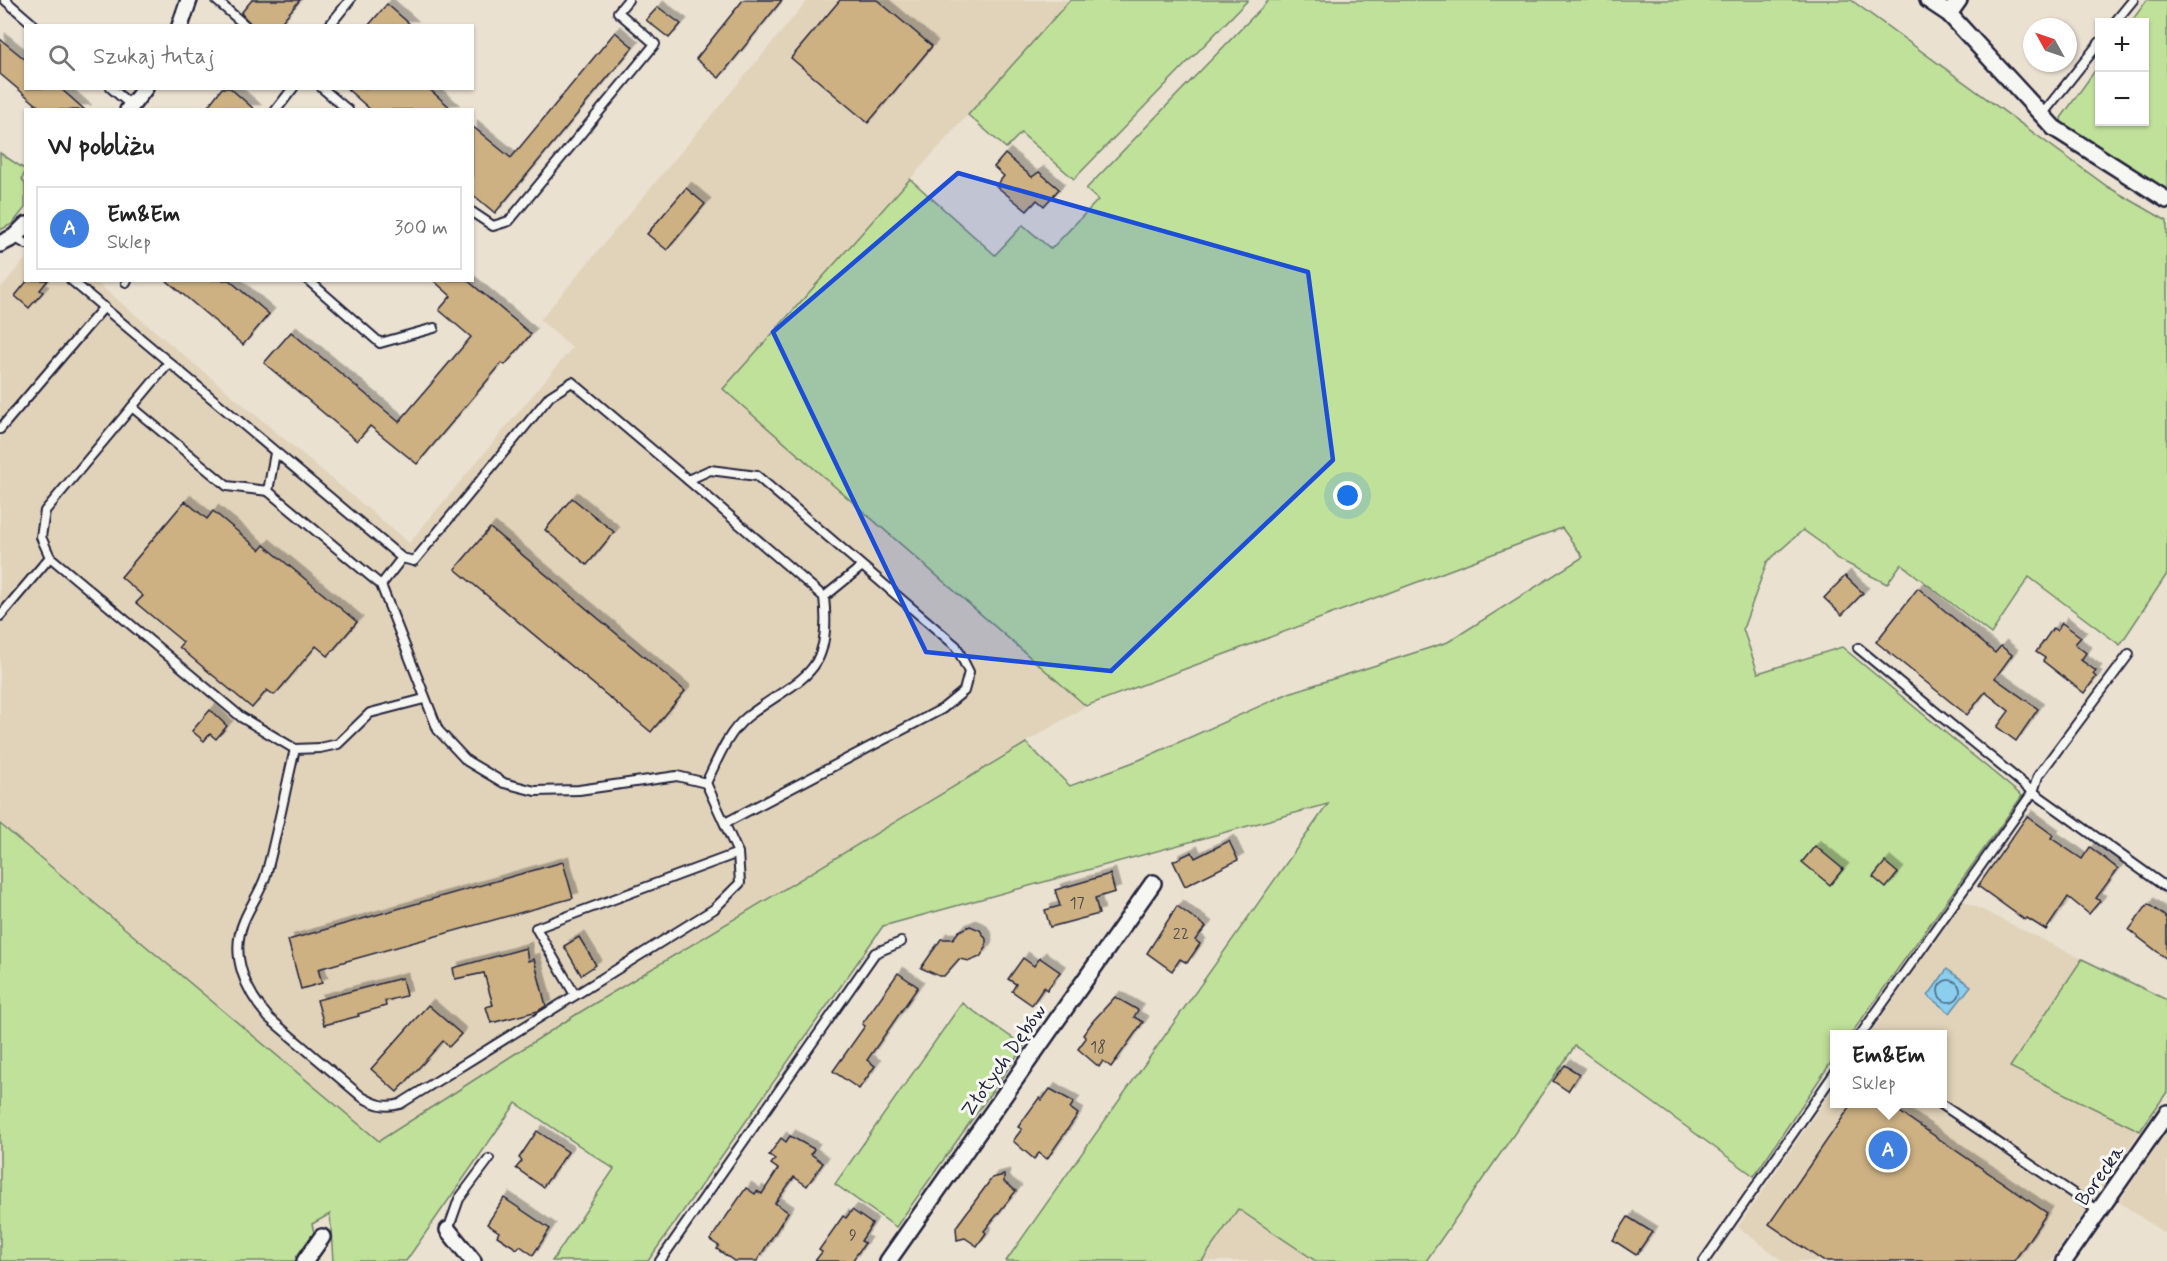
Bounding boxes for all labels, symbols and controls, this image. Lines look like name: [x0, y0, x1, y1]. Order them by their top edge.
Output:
north arrow: [2023, 18, 2077, 72]
map controls: [2095, 18, 2149, 126]
button: +: [2095, 18, 2149, 72]
search box: [24, 24, 474, 90]
icon: search: [45, 41, 78, 74]
text: Szukaj tutaj: [93, 43, 215, 71]
button: −: [2095, 72, 2149, 126]
text: W pobliżu: [48, 130, 154, 164]
text: Em&Em: [107, 201, 180, 229]
text: A: [63, 215, 76, 242]
text: 300 m: [394, 215, 448, 242]
text: Sklep: [107, 229, 151, 256]
your location: [1333, 481, 1362, 510]
house number: 17: [1069, 893, 1085, 914]
house number: 22: [1173, 924, 1189, 945]
street label: Złotych Dębów: [955, 999, 1053, 1123]
popup: [1830, 1030, 1947, 1108]
house number: 18: [1090, 1037, 1106, 1058]
text: Em&Em: [1852, 1042, 1925, 1070]
text: Sklep: [1852, 1070, 1896, 1097]
pin: A: [1868, 1128, 1908, 1172]
street label: Borecka: [2070, 1139, 2131, 1212]
house number: 9: [849, 1225, 857, 1246]

